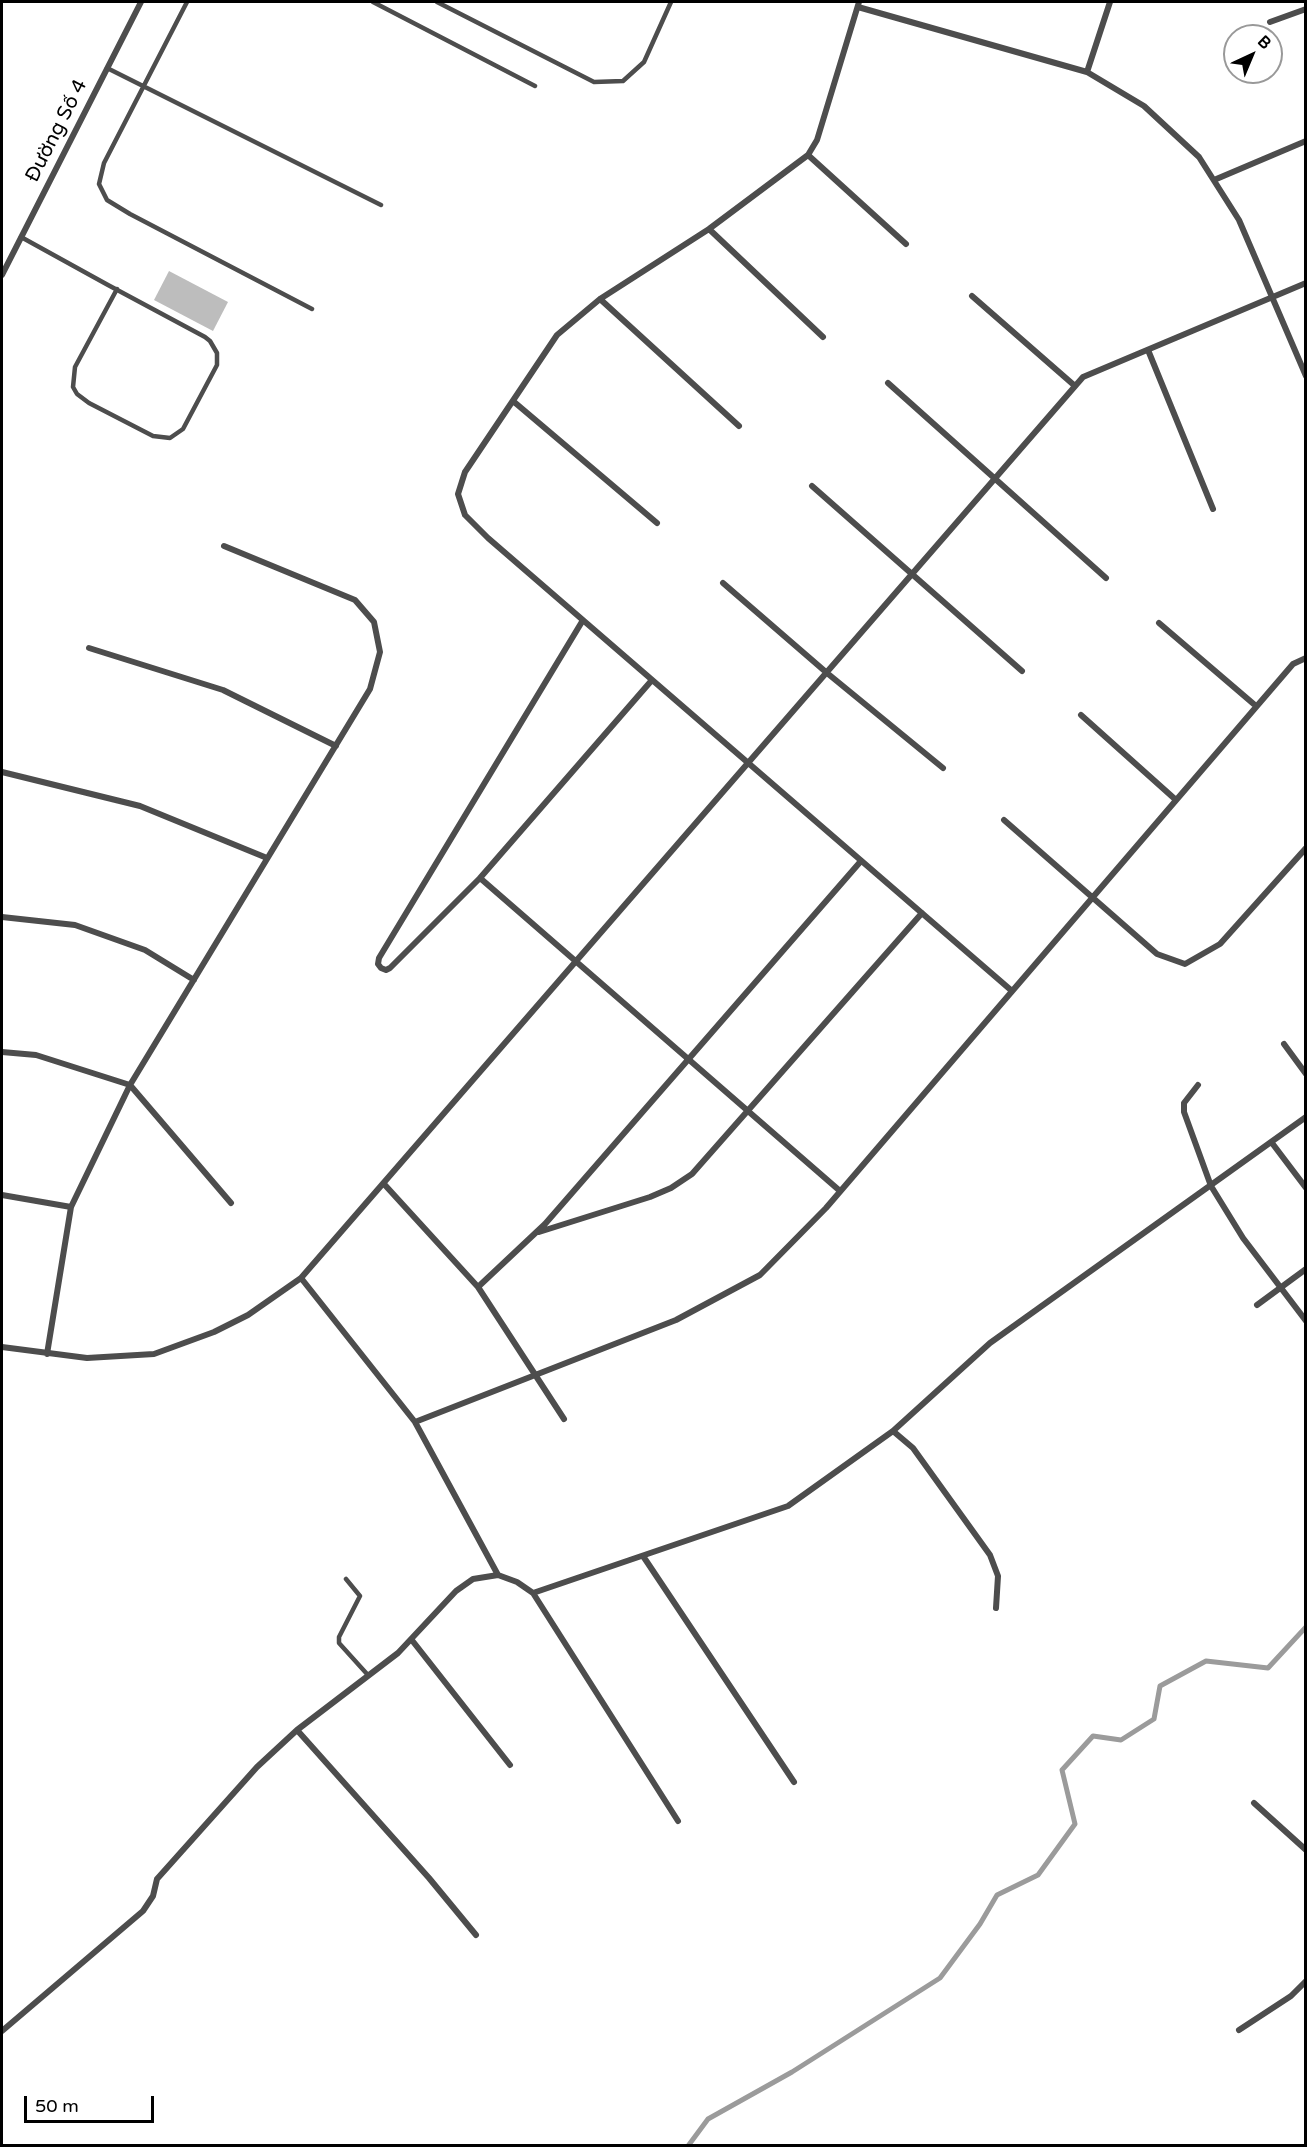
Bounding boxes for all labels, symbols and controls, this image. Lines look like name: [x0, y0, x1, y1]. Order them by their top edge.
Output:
north arrow: [1223, 24, 1283, 84]
text: B: [1253, 31, 1275, 54]
street label: Đường Số 4: [21, 76, 93, 186]
scale bar: [27, 2084, 158, 2122]
text: 50 m: [35, 2095, 79, 2117]

